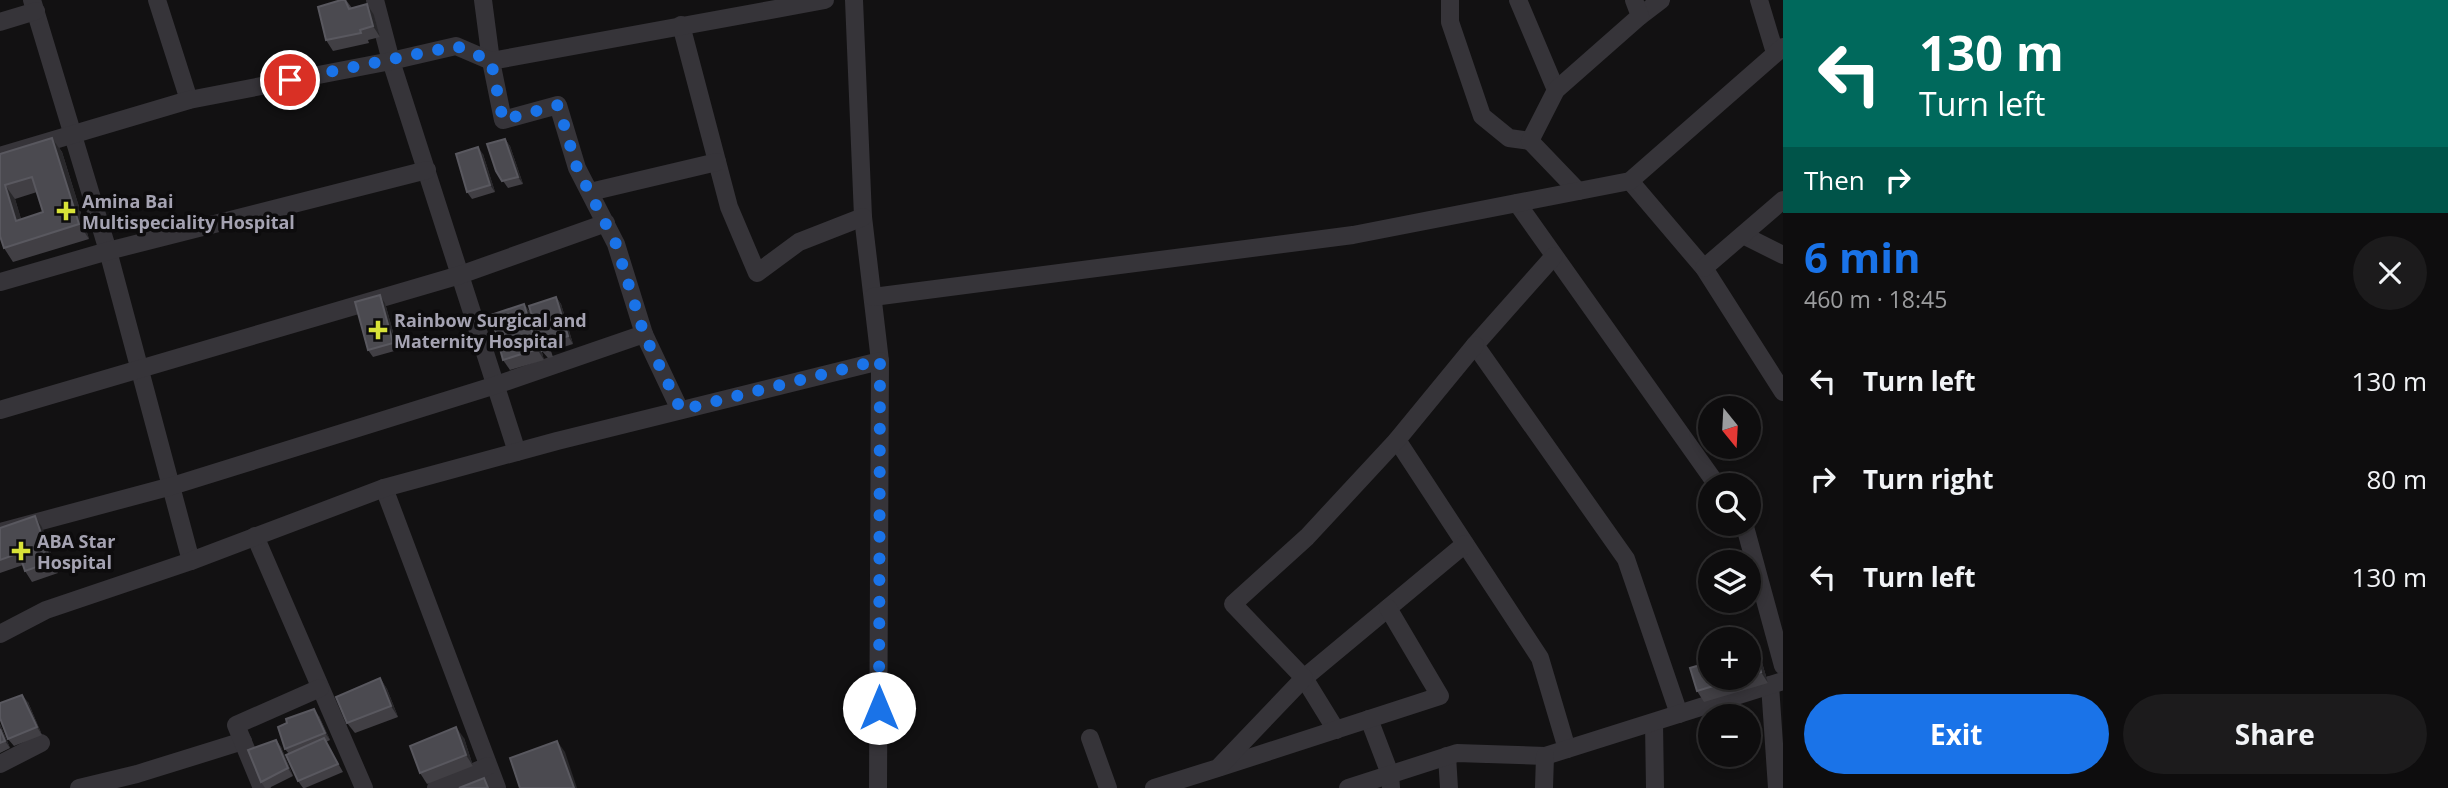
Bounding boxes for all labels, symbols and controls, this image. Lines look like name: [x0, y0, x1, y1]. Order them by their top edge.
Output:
text: 130 m: [1919, 19, 2064, 85]
icon: left: [1804, 28, 1895, 119]
pin: [260, 50, 320, 110]
icon: arrive: [271, 61, 309, 99]
text: Turn left: [1919, 82, 2045, 125]
icon: right: [1879, 161, 1917, 199]
text: Then: [1804, 162, 1865, 198]
place label: Amina Bai Multispeciality Hospital: [82, 189, 295, 234]
marker: Amina Bai Multispeciality Hospital: [56, 201, 76, 221]
text: 6 min: [1804, 228, 1921, 285]
button: close: [2353, 236, 2427, 310]
text: 460 m · 18:45: [1804, 283, 1947, 315]
place label: Rainbow Surgical and Maternity Hospital: [394, 308, 587, 353]
marker: Rainbow Surgical and Maternity Hospital: [368, 320, 388, 340]
icon: left: [1804, 362, 1842, 400]
text: Turn left: [1863, 363, 1975, 399]
text: 130 m: [2352, 363, 2427, 399]
north arrow: [1698, 396, 1760, 458]
map controls: [1698, 396, 1761, 767]
icon: right: [1804, 460, 1842, 498]
text: Turn right: [1863, 461, 1994, 497]
text: 80 m: [2366, 461, 2427, 497]
button: search: [1698, 473, 1761, 536]
place label: ABA Star Hospital: [37, 529, 115, 574]
marker: ABA Star Hospital: [11, 541, 31, 561]
button: layers: [1698, 550, 1761, 613]
icon: left: [1804, 558, 1842, 596]
text: Turn left: [1863, 559, 1975, 595]
text: 130 m: [2352, 559, 2427, 595]
button: +: [1698, 627, 1761, 690]
position arrow: [842, 671, 916, 745]
button: Exit: [1804, 694, 2109, 774]
button: Share: [2123, 694, 2427, 774]
button: −: [1698, 704, 1761, 767]

